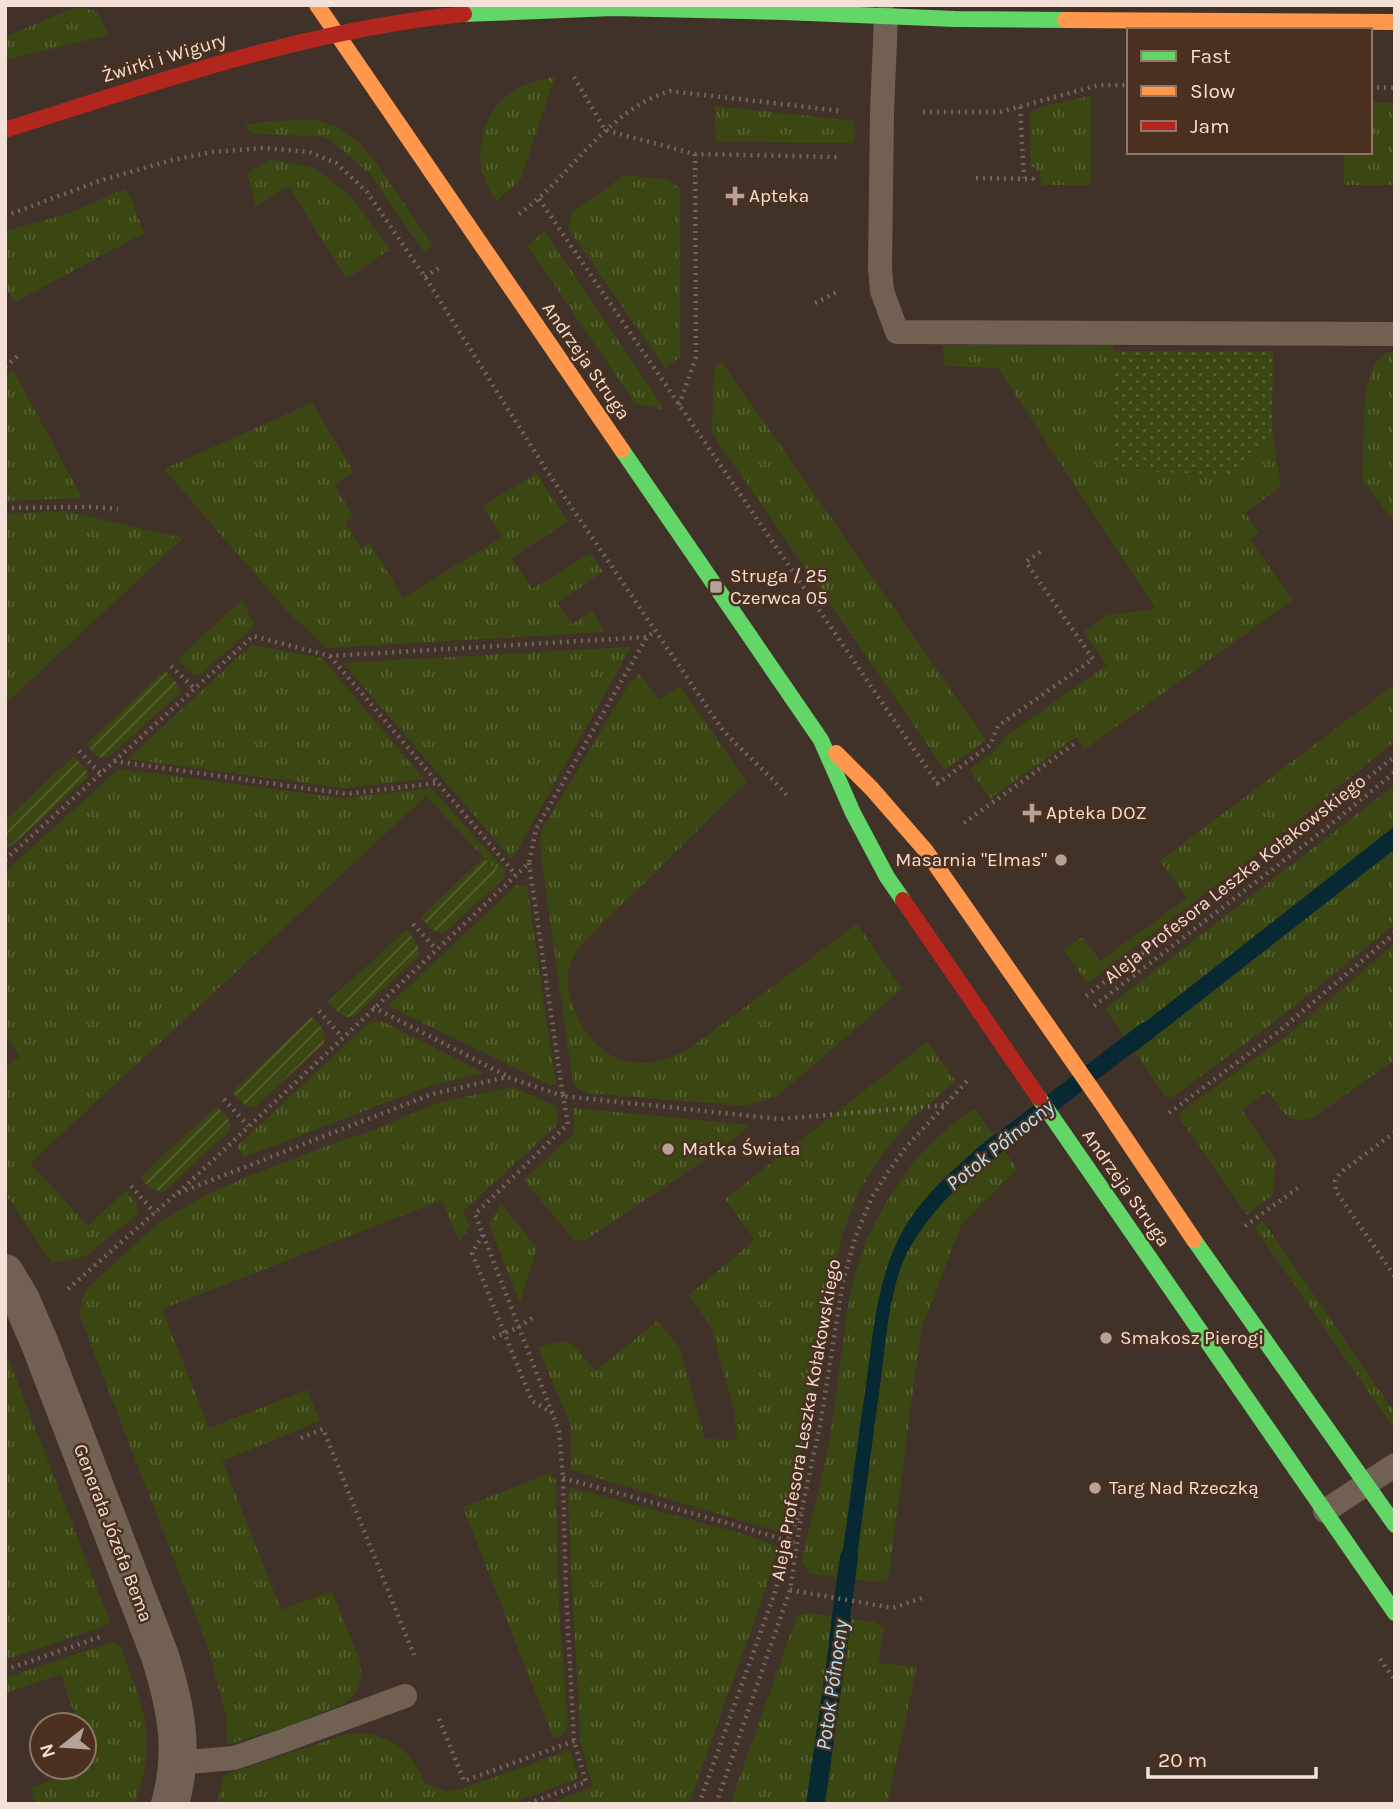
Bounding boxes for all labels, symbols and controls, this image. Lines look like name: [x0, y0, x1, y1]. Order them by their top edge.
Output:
legend: [1127, 28, 1372, 154]
street label: Żwirki i Wigury: [99, 29, 229, 87]
text: Fast: [1190, 44, 1231, 68]
text: Slow: [1190, 79, 1235, 103]
text: Jam: [1190, 114, 1230, 138]
place label: Apteka: [749, 185, 809, 207]
marker: Apteka: [727, 188, 743, 204]
street label: Andrzeja Struga: [537, 298, 635, 424]
place label: Struga / 25 Czerwca 05: [730, 565, 828, 609]
marker: Struga / 25 Czerwca 05: [708, 579, 724, 595]
street label: Aleja Profesora Leszka Kołakowskiego: [1100, 770, 1370, 988]
place label: Apteka DOZ: [1046, 802, 1147, 824]
marker: Apteka DOZ: [1024, 805, 1040, 821]
place label: Masarnia "Elmas": [895, 849, 1047, 871]
marker: Masarnia "Elmas": [1053, 852, 1069, 868]
water label: Potok Północny: [941, 1094, 1059, 1196]
street label: Andrzeja Struga: [1077, 1125, 1175, 1251]
place label: Matka Świata: [682, 1137, 800, 1160]
marker: Matka Świata: [660, 1141, 676, 1157]
street label: Aleja Profesora Leszka Kołakowskiego: [767, 1257, 845, 1583]
place label: Smakosz Pierogi: [1120, 1327, 1264, 1349]
marker: Smakosz Pierogi: [1098, 1330, 1114, 1346]
street label: Generała Józefa Bema: [69, 1441, 157, 1625]
place label: Targ Nad Rzeczką: [1109, 1477, 1259, 1499]
marker: Targ Nad Rzeczką: [1087, 1480, 1103, 1496]
water label: Potok Północny: [811, 1617, 853, 1752]
north arrow: [28, 1711, 98, 1781]
scale bar: [1148, 1736, 1316, 1780]
text: N: [35, 1741, 60, 1760]
text: 20 m: [1158, 1748, 1207, 1772]

